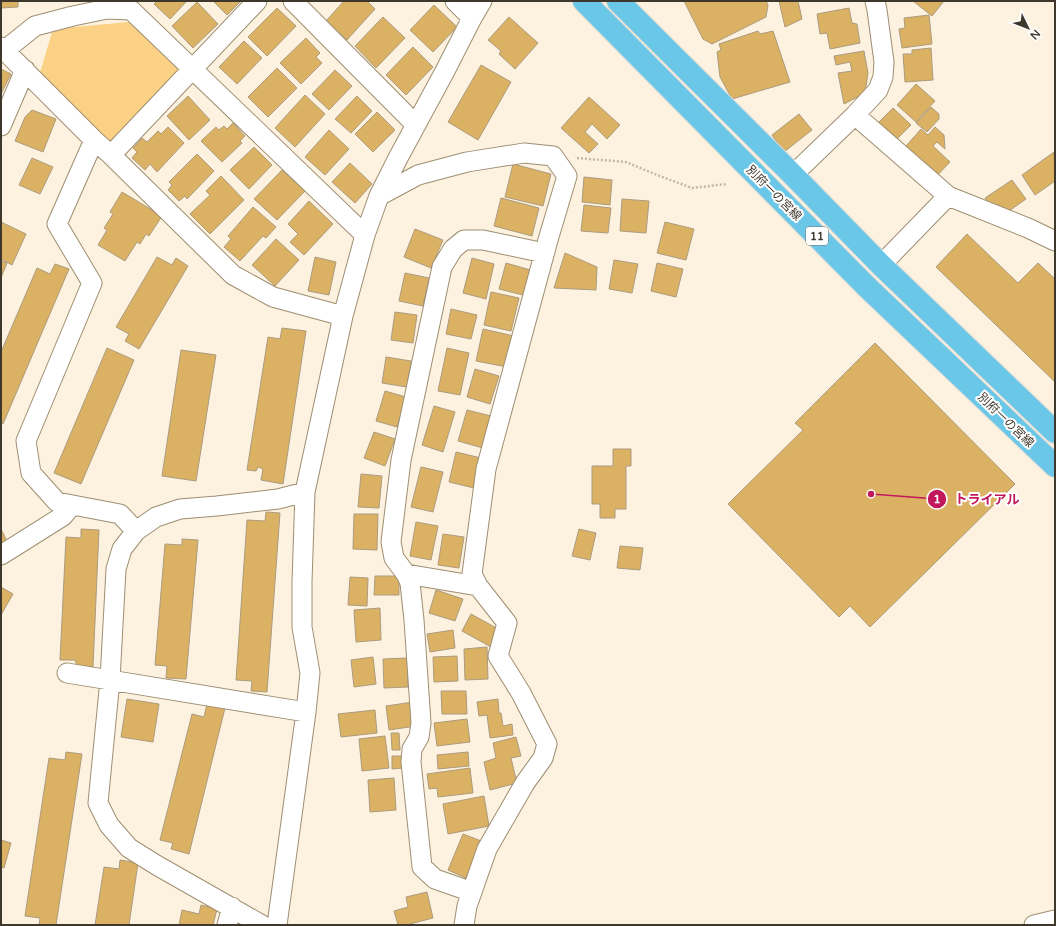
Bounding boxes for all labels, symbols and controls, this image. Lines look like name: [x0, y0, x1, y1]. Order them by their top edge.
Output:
north arrow: [1008, 8, 1048, 48]
text: N: [1027, 27, 1043, 42]
street label: 別府一の宮線: [744, 163, 804, 223]
road number: 11: [806, 227, 828, 245]
street label: 別府一の宮線: [975, 390, 1037, 450]
callout: トライアル: [927, 487, 1028, 512]
text: 1: [933, 492, 941, 506]
text: トライアル: [955, 492, 1019, 508]

